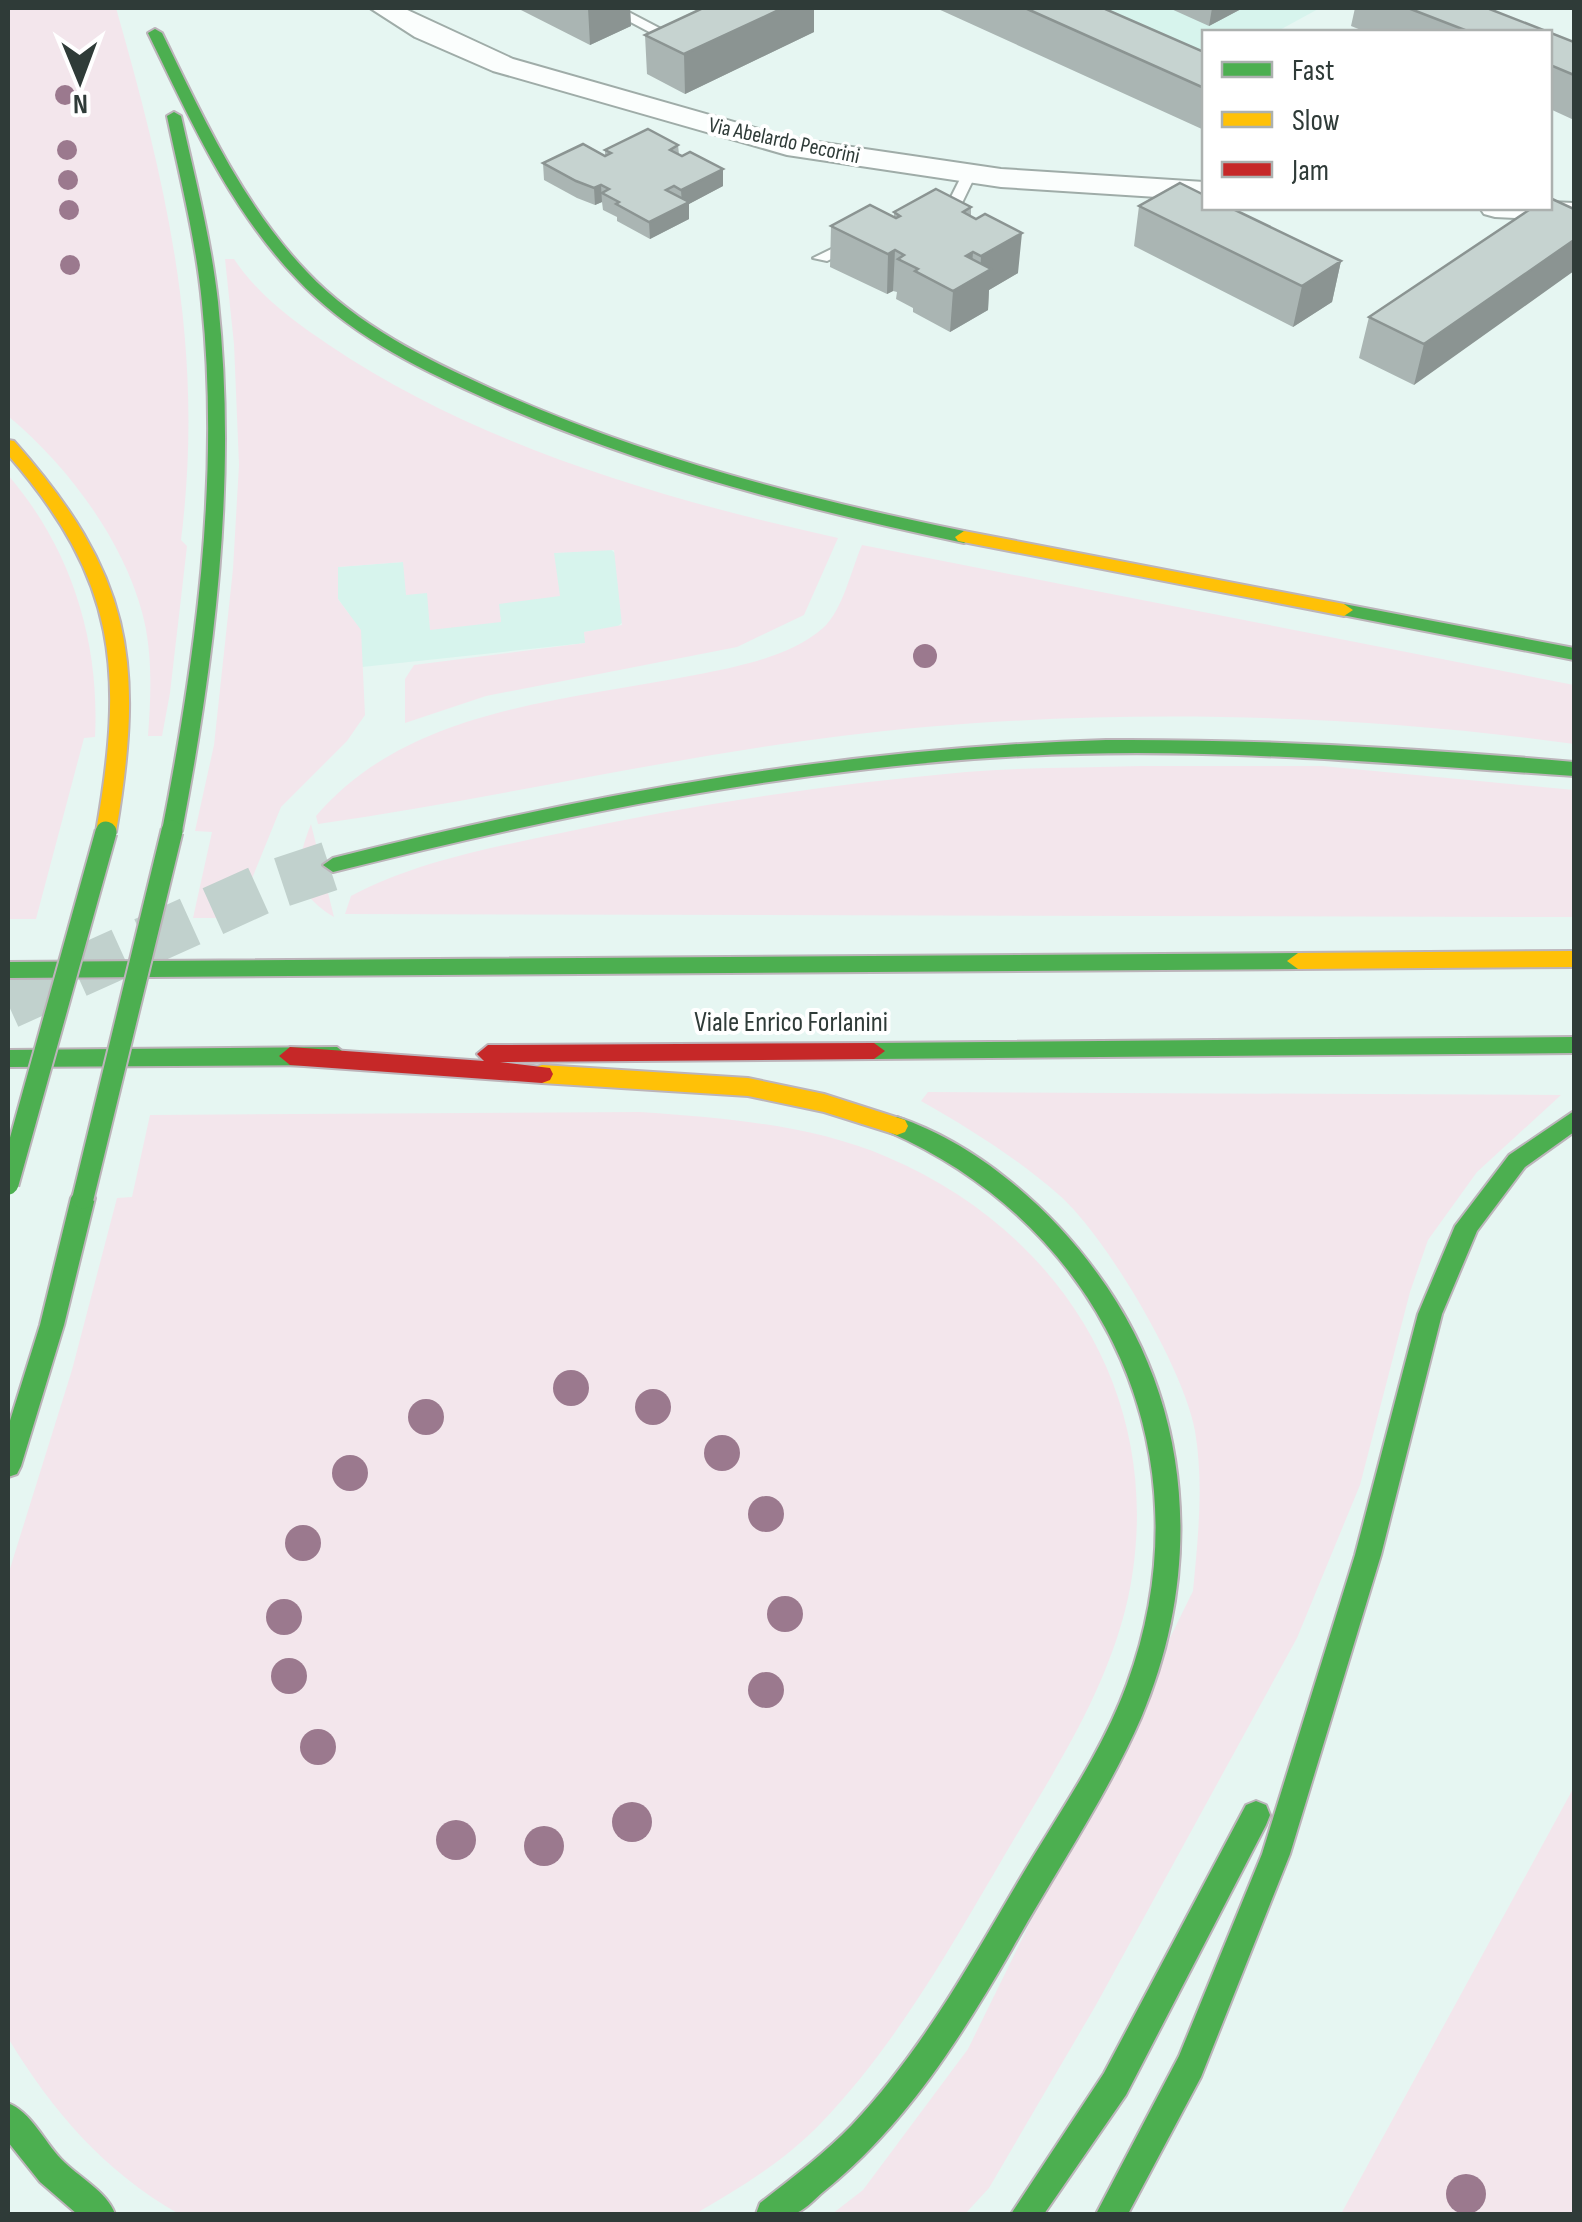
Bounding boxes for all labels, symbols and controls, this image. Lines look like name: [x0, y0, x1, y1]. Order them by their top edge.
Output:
north arrow: [30, 30, 130, 130]
legend: [1202, 30, 1552, 210]
text: Fast: [1292, 53, 1334, 89]
text: N: [73, 87, 88, 120]
text: Slow: [1292, 103, 1340, 139]
street label: Via Abelardo Pecorini: [706, 112, 862, 170]
text: Jam: [1291, 153, 1329, 189]
street label: Viale Enrico Forlanini: [694, 1006, 888, 1039]

